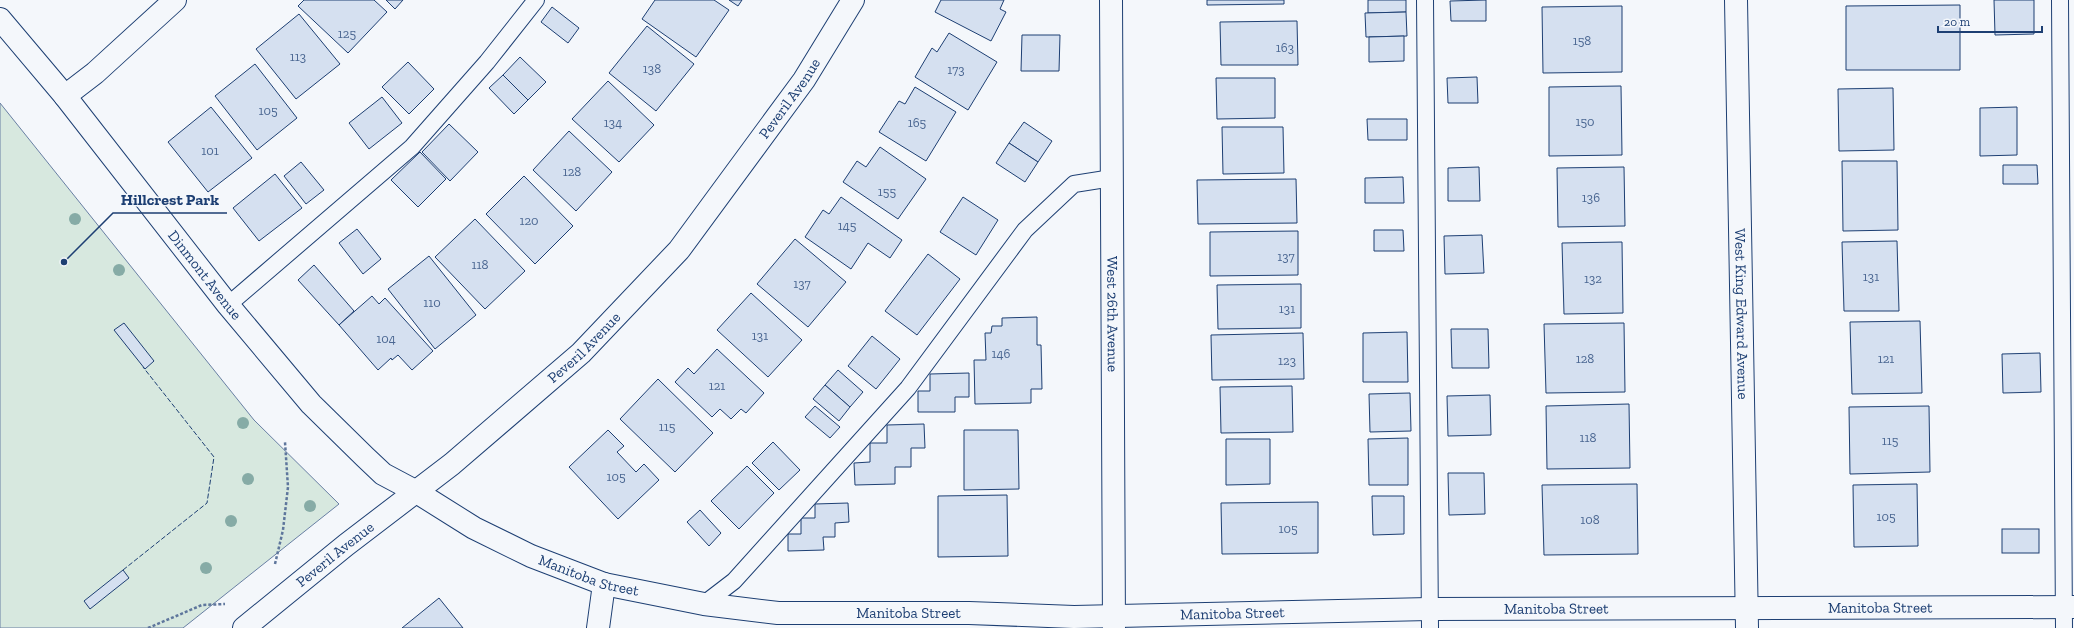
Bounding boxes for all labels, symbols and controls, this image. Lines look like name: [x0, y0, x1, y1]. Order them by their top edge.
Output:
scale bar: [1938, 8, 2042, 34]
text: 20 m: [1944, 15, 1971, 29]
house number: 125: [338, 26, 357, 41]
house number: 158: [1573, 33, 1591, 48]
house number: 163: [1276, 40, 1294, 55]
house number: 113: [290, 49, 306, 64]
street label: Peveril Avenue: [755, 55, 824, 142]
house number: 138: [643, 61, 661, 76]
house number: 173: [947, 62, 965, 77]
house number: 105: [258, 103, 278, 118]
house number: 150: [1575, 114, 1595, 129]
house number: 134: [604, 115, 622, 130]
house number: 165: [908, 115, 927, 130]
house number: 101: [201, 143, 219, 158]
house number: 128: [563, 164, 581, 179]
house number: 155: [878, 184, 896, 199]
callout: Hillcrest Park: [113, 185, 227, 213]
text: Hillcrest Park: [121, 190, 219, 209]
house number: 136: [1582, 190, 1600, 205]
house number: 120: [519, 213, 539, 228]
house number: 145: [838, 218, 857, 233]
street label: Dinmont Avenue: [164, 227, 246, 323]
street label: West King Edward Avenue: [1731, 228, 1752, 400]
house number: 137: [1277, 249, 1295, 264]
street label: West 26th Avenue: [1103, 256, 1122, 372]
house number: 118: [471, 257, 489, 272]
house number: 131: [1863, 269, 1879, 284]
house number: 132: [1584, 271, 1602, 286]
house number: 137: [793, 276, 811, 291]
house number: 110: [423, 295, 441, 310]
house number: 131: [1279, 301, 1295, 316]
street label: Peveril Avenue: [544, 308, 624, 387]
house number: 131: [752, 328, 768, 343]
house number: 104: [376, 331, 396, 346]
house number: 146: [992, 346, 1011, 361]
house number: 128: [1576, 351, 1594, 366]
house number: 121: [1878, 351, 1894, 366]
house number: 123: [1278, 353, 1296, 368]
house number: 121: [709, 378, 725, 393]
house number: 115: [659, 419, 676, 434]
house number: 118: [1579, 430, 1597, 445]
house number: 115: [1882, 433, 1899, 448]
house number: 105: [606, 469, 626, 484]
house number: 105: [1876, 509, 1896, 524]
house number: 108: [1580, 512, 1600, 527]
street label: Peveril Avenue: [292, 518, 378, 591]
house number: 105: [1278, 521, 1298, 536]
street label: Manitoba Street: [536, 551, 641, 600]
street label: Manitoba Street: [1828, 598, 1933, 617]
street label: Manitoba Street: [1504, 599, 1609, 618]
street label: Manitoba Street: [1180, 603, 1285, 624]
street label: Manitoba Street: [856, 604, 961, 622]

